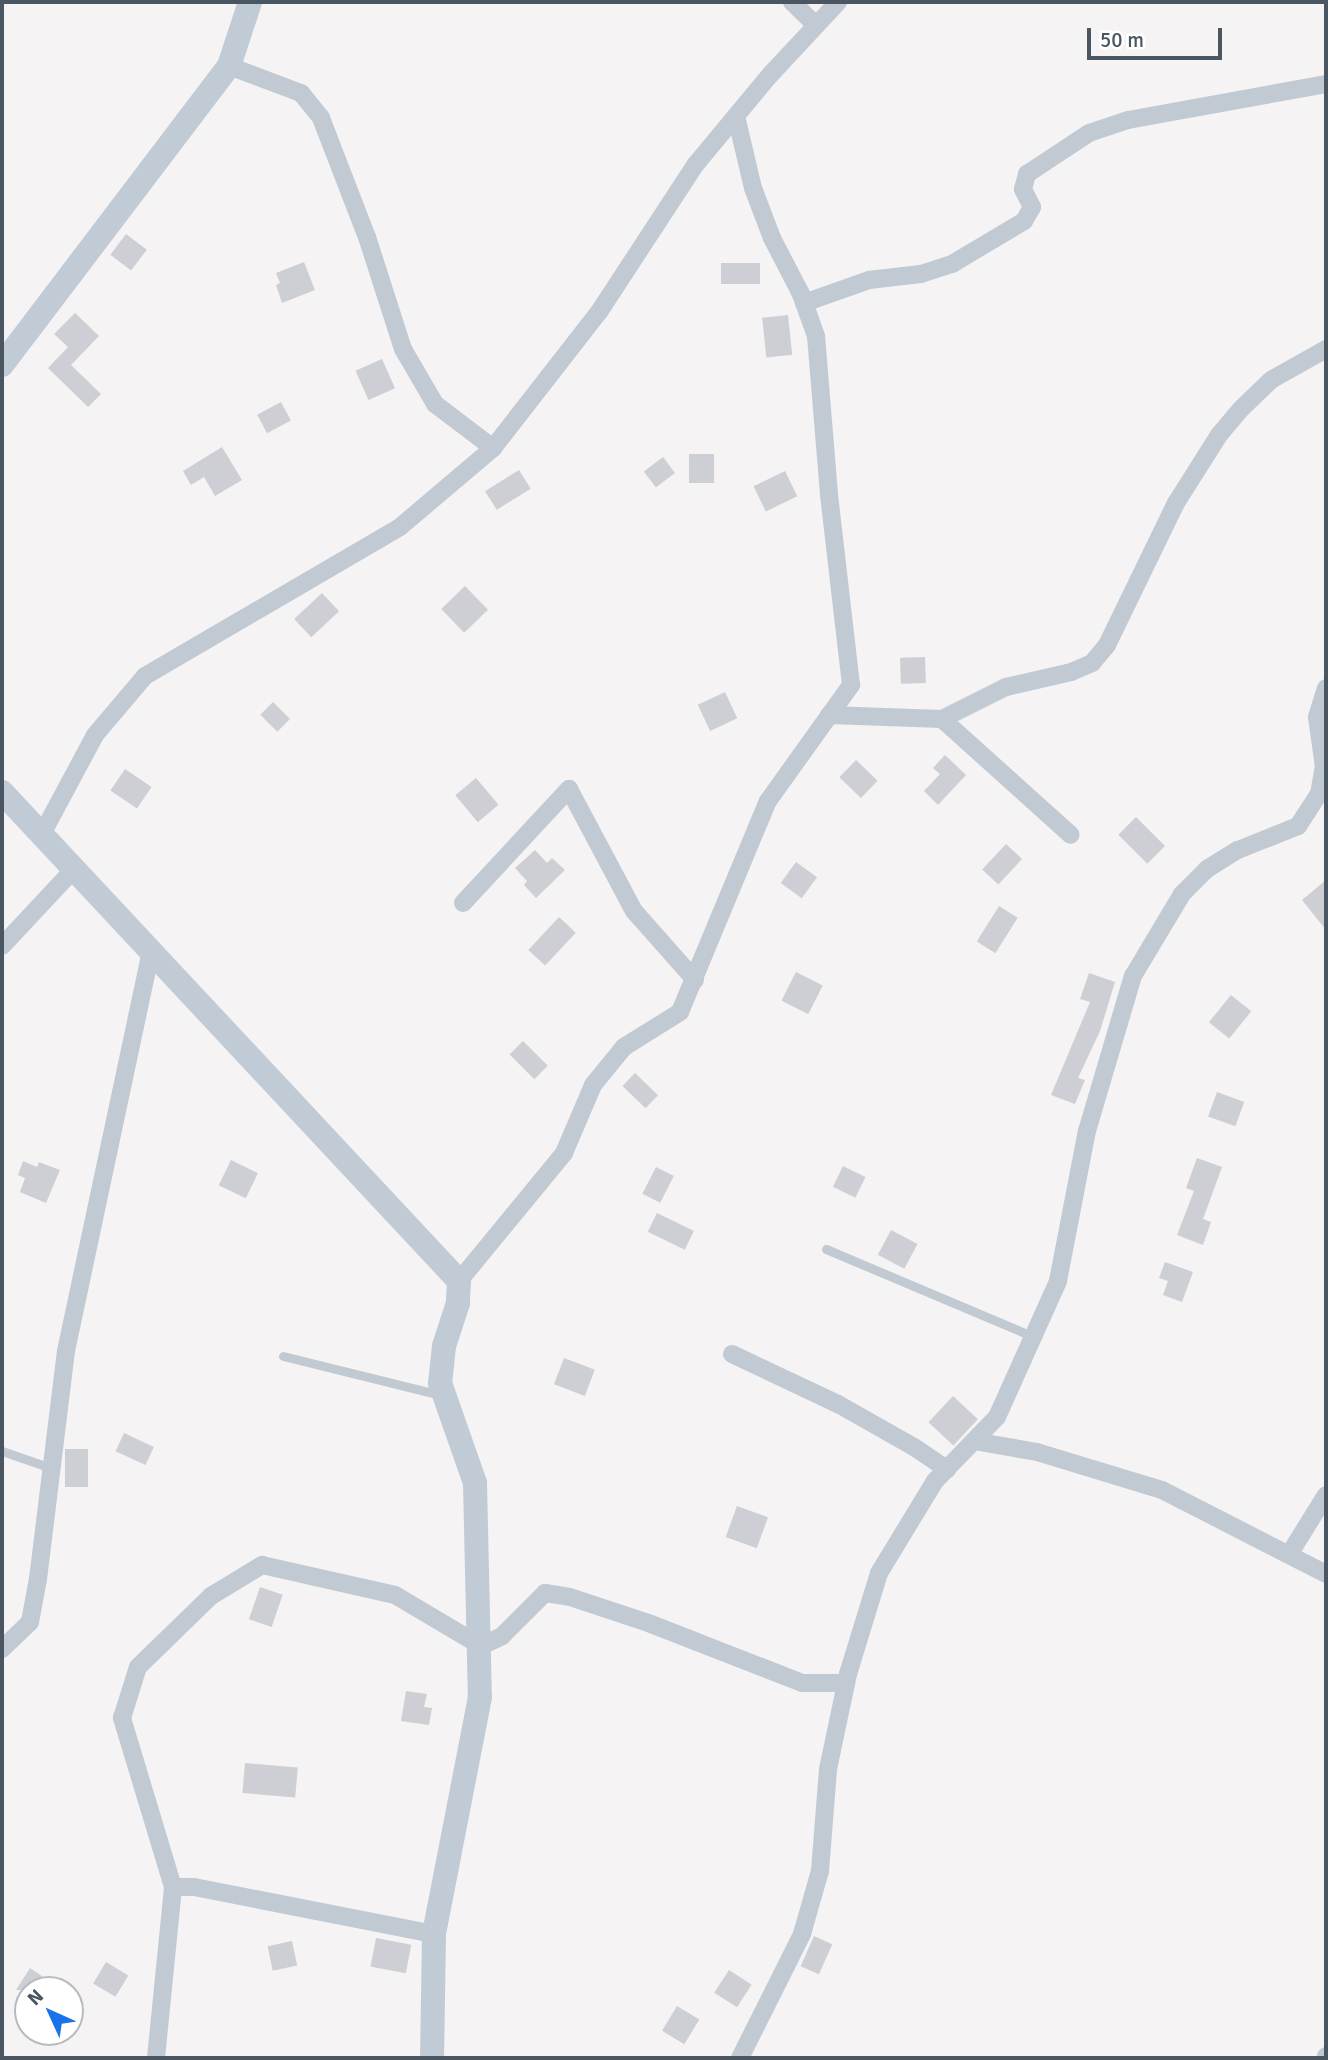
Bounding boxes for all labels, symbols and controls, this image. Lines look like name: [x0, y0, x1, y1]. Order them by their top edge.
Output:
scale bar: [1090, 14, 1225, 58]
text: 50 m: [1100, 27, 1144, 53]
north arrow: [14, 1976, 84, 2046]
text: N: [22, 1984, 49, 2011]

